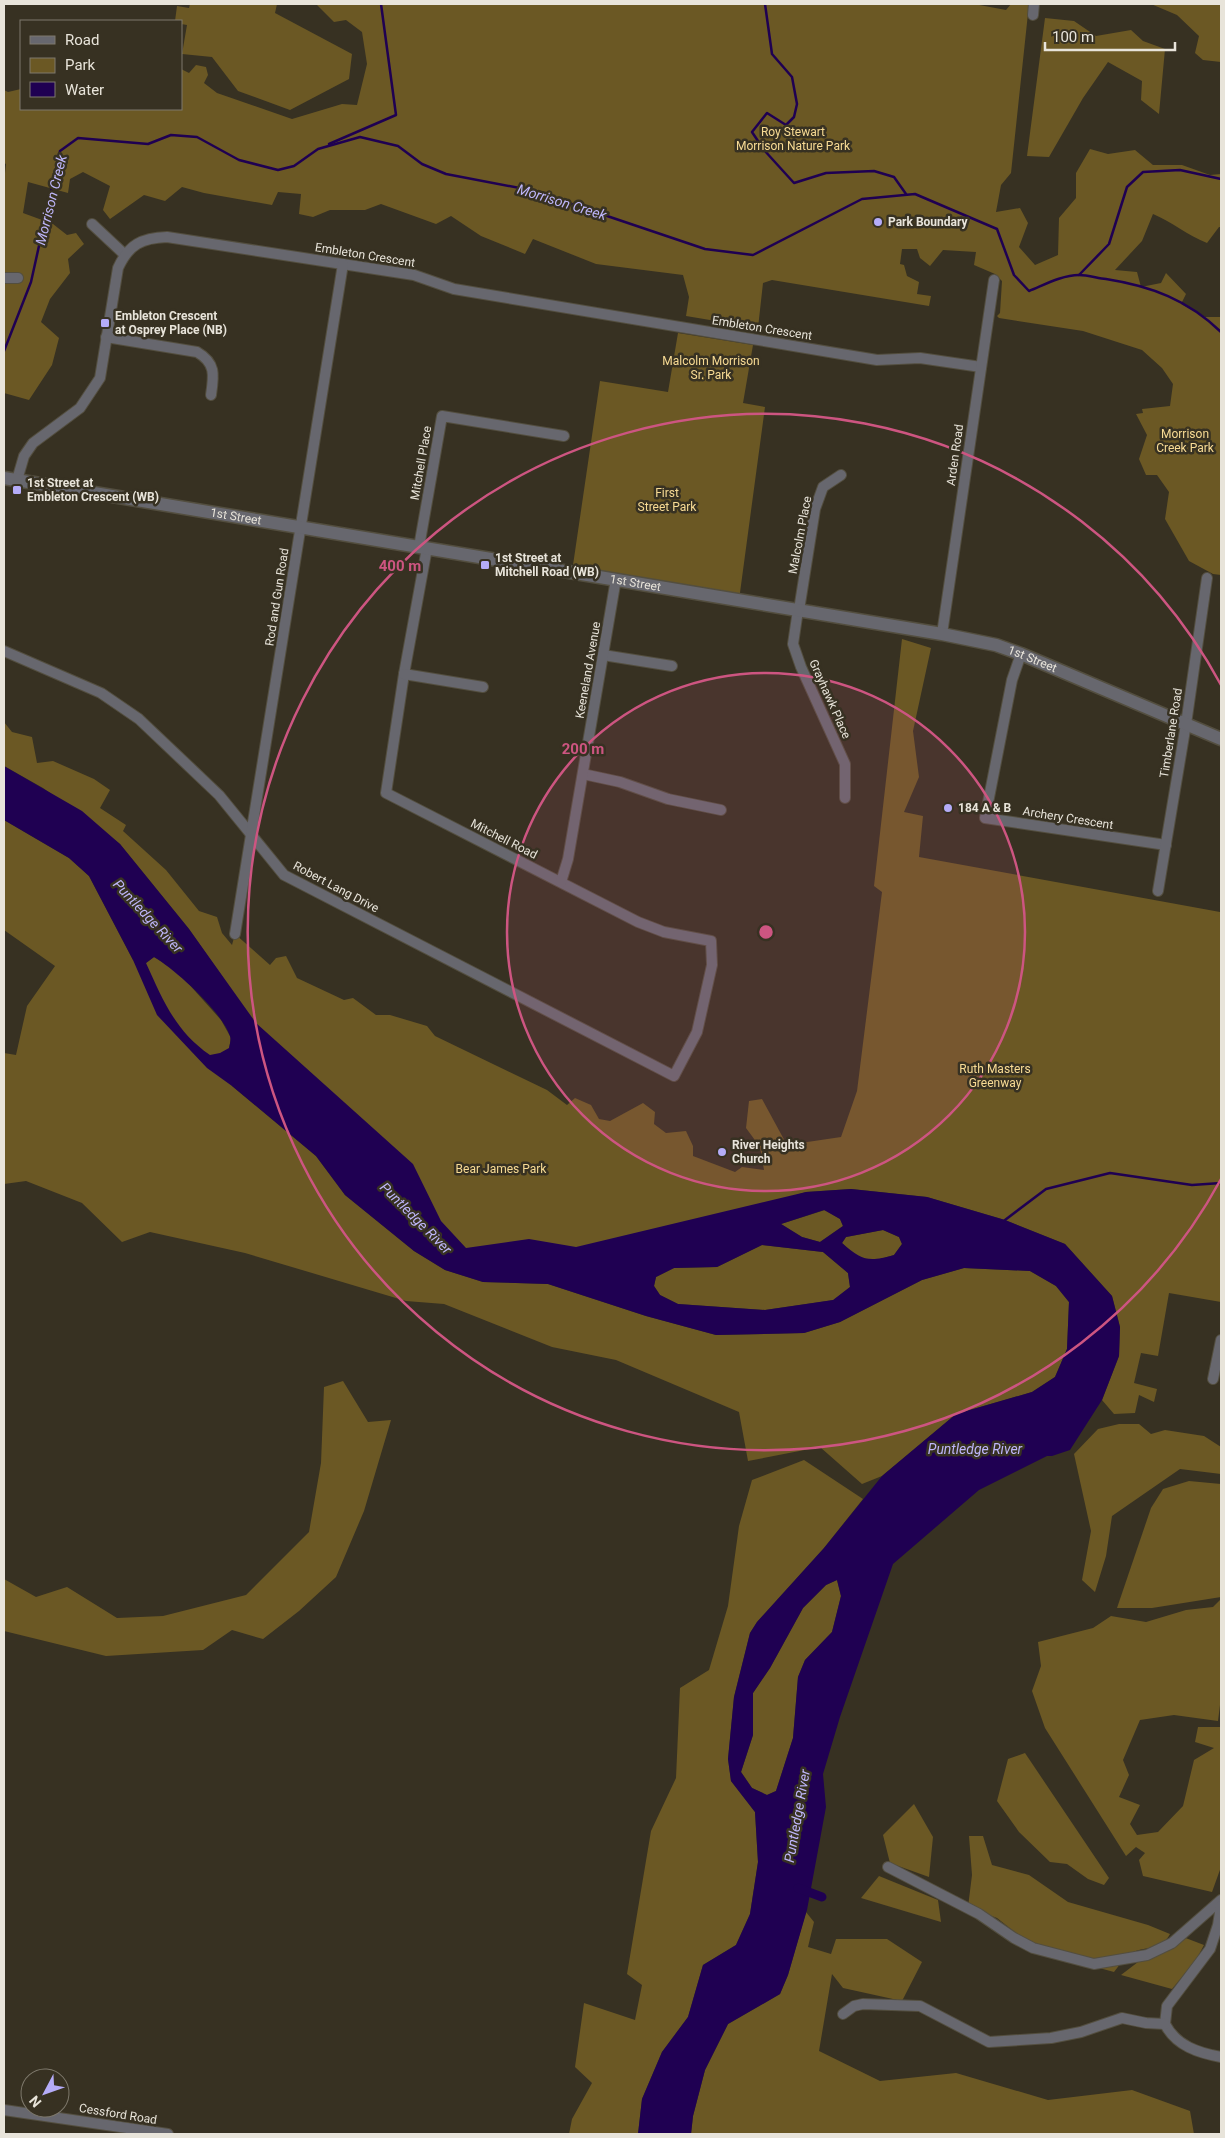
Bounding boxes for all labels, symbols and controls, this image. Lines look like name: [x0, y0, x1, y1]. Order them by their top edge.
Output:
legend: [20, 20, 182, 110]
scale bar: [1045, 20, 1175, 52]
text: 100 m: [1052, 28, 1094, 46]
text: Road: [65, 31, 99, 49]
text: Park: [65, 56, 96, 74]
text: Water: [65, 81, 104, 99]
park label: Roy Stewart Morrison Nature Park: [736, 125, 851, 153]
water label: Morrison Creek: [32, 152, 70, 247]
water label: Morrison Creek: [515, 181, 610, 223]
place label: Park Boundary: [888, 215, 968, 229]
marker: Park Boundary: [872, 216, 884, 228]
street label: Embleton Crescent: [314, 240, 416, 270]
place label: Embleton Crescent at Osprey Place (NB): [115, 309, 227, 337]
street label: Embleton Crescent: [711, 313, 813, 343]
marker: Embleton Crescent at Osprey Place (NB): [99, 317, 111, 329]
park label: Malcolm Morrison Sr. Park: [662, 354, 760, 382]
street label: Arden Road: [944, 423, 966, 487]
street label: Mitchell Place: [408, 425, 434, 501]
park label: Morrison Creek Park: [1156, 427, 1215, 455]
place label: 1st Street at Embleton Crescent (WB): [27, 476, 159, 504]
marker: 1st Street at Embleton Crescent (WB): [11, 484, 23, 496]
park label: First Street Park: [638, 486, 697, 514]
street label: Malcolm Place: [786, 495, 814, 575]
street label: 1st Street: [209, 505, 262, 528]
street label: Rod and Gun Road: [262, 547, 292, 647]
place label: 1st Street at Mitchell Road (WB): [495, 551, 599, 579]
text: 400 m: [379, 557, 421, 575]
marker: 1st Street at Mitchell Road (WB): [479, 559, 491, 571]
street label: 1st Street: [609, 572, 662, 594]
street label: Keeneland Avenue: [573, 620, 603, 720]
street label: 1st Street: [1006, 643, 1059, 675]
street label: Grayhawk Place: [806, 657, 854, 741]
street label: Timberlane Road: [1157, 687, 1185, 779]
text: 200 m: [562, 740, 604, 758]
place label: 184 A & B: [958, 801, 1012, 815]
marker: 184 A & B: [942, 802, 954, 814]
street label: Archery Crescent: [1022, 804, 1114, 832]
street label: Mitchell Road: [468, 816, 540, 862]
street label: Robert Lang Drive: [291, 859, 381, 915]
water label: Puntledge River: [110, 876, 186, 956]
centre of rings: [757, 923, 775, 941]
park label: Ruth Masters Greenway: [959, 1062, 1031, 1090]
place label: River Heights Church: [732, 1138, 805, 1166]
marker: River Heights Church: [716, 1146, 728, 1158]
park label: Bear James Park: [456, 1162, 547, 1176]
water label: Puntledge River: [377, 1179, 455, 1257]
water label: Puntledge River: [928, 1441, 1023, 1457]
water label: Puntledge River: [781, 1768, 813, 1864]
north arrow: [20, 2068, 70, 2118]
text: N: [26, 2093, 44, 2111]
street label: Cessford Road: [78, 2101, 158, 2127]

